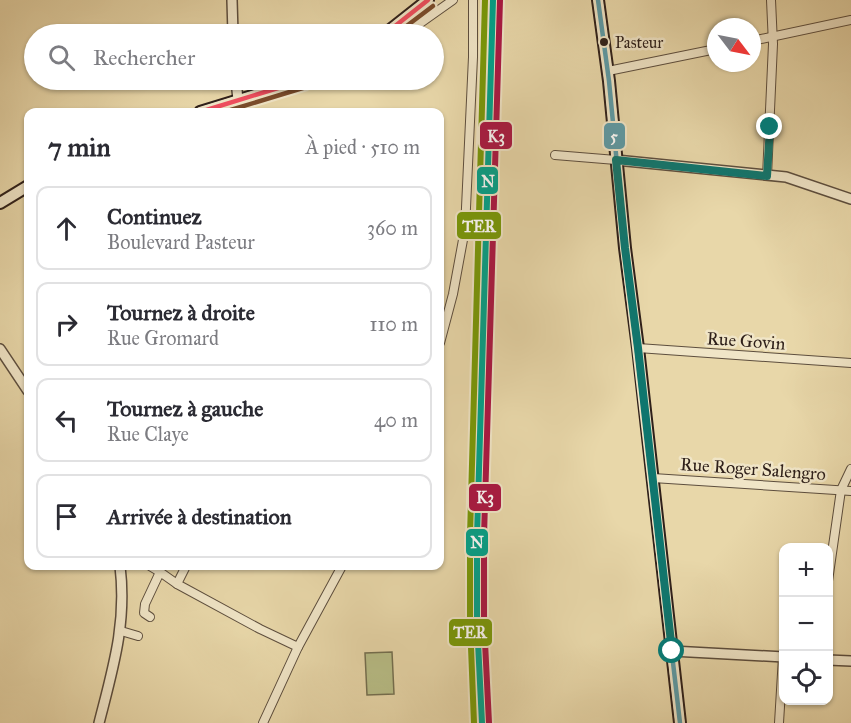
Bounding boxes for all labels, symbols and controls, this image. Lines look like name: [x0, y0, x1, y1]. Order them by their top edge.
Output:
north arrow: [707, 18, 761, 72]
search box: [24, 24, 444, 90]
place label: Pasteur: [615, 33, 663, 52]
marker: Pasteur: [598, 36, 610, 48]
icon: search: [45, 41, 78, 74]
text: Rechercher: [93, 44, 195, 71]
route end: [756, 113, 782, 139]
line badge: K3: [479, 121, 513, 150]
line badge: 5: [603, 122, 626, 150]
text: K3: [487, 127, 505, 147]
text: 5: [610, 127, 618, 146]
text: 7 min: [48, 131, 111, 163]
text: À pied · 510 m: [306, 135, 420, 159]
line badge: N: [476, 166, 499, 195]
text: N: [481, 172, 495, 191]
text: Continuez: [107, 203, 202, 230]
line badge: TER: [456, 211, 502, 240]
icon: ahead: [50, 212, 83, 245]
text: 360 m: [367, 216, 418, 240]
text: TER: [461, 217, 497, 236]
text: Boulevard Pasteur: [107, 230, 255, 254]
text: Tournez à droite: [107, 299, 255, 326]
icon: right: [50, 308, 83, 341]
text: 110 m: [370, 312, 418, 336]
text: Rue Gromard: [107, 326, 219, 350]
street label: Rue Govin: [706, 327, 786, 355]
text: Tournez à gauche: [107, 395, 263, 422]
icon: left: [50, 404, 83, 437]
text: 40 m: [374, 408, 418, 432]
text: Rue Claye: [107, 422, 189, 446]
street label: Rue Roger Salengro: [679, 453, 827, 486]
line badge: K3: [468, 483, 502, 512]
text: K3: [476, 488, 494, 508]
icon: arrive: [50, 500, 83, 533]
text: Arrivée à destination: [107, 503, 292, 530]
line badge: N: [465, 528, 489, 557]
text: N: [470, 533, 484, 552]
map controls: [779, 543, 833, 705]
button: +: [779, 543, 833, 597]
button: −: [779, 597, 833, 651]
line badge: TER: [448, 618, 493, 647]
text: TER: [452, 623, 488, 642]
route start: [658, 637, 684, 663]
button: locate: [779, 651, 833, 705]

